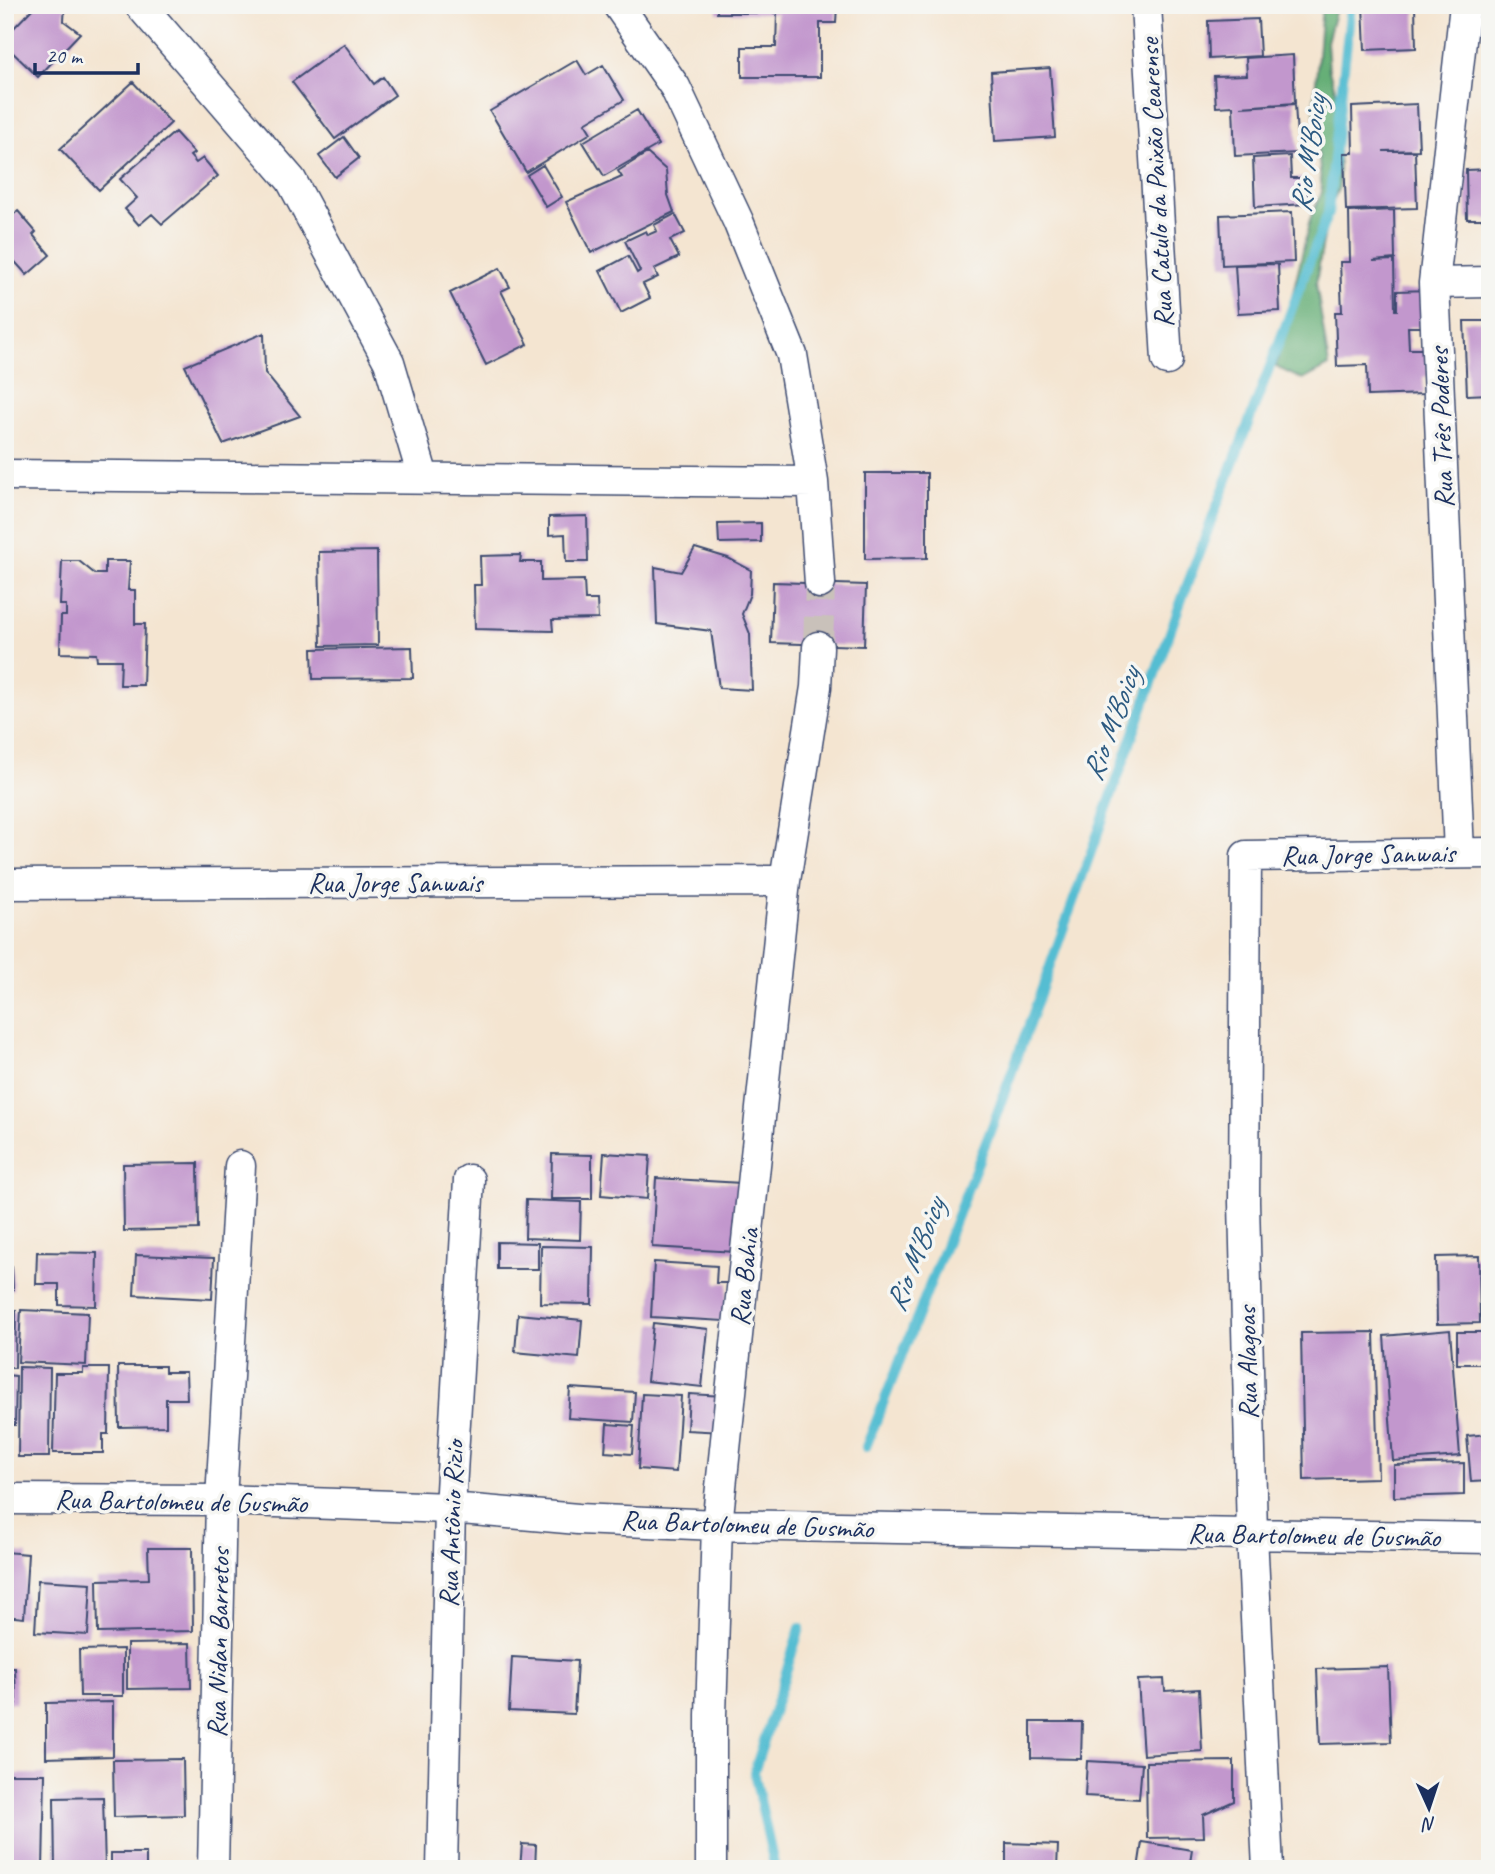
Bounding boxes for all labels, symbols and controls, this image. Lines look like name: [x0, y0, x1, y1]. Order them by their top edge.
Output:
scale bar: [35, 32, 138, 76]
street label: Rua Catulo da Paixão Cearense: [1131, 35, 1181, 329]
text: 20 m: [46, 43, 84, 69]
water label: Rio M'Boicy: [1281, 89, 1336, 215]
street label: Rua Três Poderes: [1421, 345, 1461, 509]
water label: Rio M'Boicy: [1073, 658, 1151, 786]
street label: Rua Jorge Sanwais: [1280, 835, 1458, 873]
street label: Rua Jorge Sanwais: [308, 865, 485, 900]
water label: Rio M'Boicy: [876, 1189, 955, 1317]
street label: Rua Bahia: [721, 1225, 767, 1327]
street label: Rua Alagoas: [1228, 1304, 1265, 1420]
street label: Rua Antônio Rizio: [431, 1437, 472, 1608]
street label: Rua Bartolomeu de Gusmão: [55, 1481, 310, 1521]
street label: Rua Bartolomeu de Gusmão: [620, 1502, 876, 1546]
street label: Rua Bartolomeu de Gusmão: [1188, 1515, 1443, 1555]
street label: Rua Nidan Barretos: [199, 1545, 237, 1738]
north arrow: [1394, 1772, 1464, 1842]
text: N: [1420, 1812, 1436, 1836]

